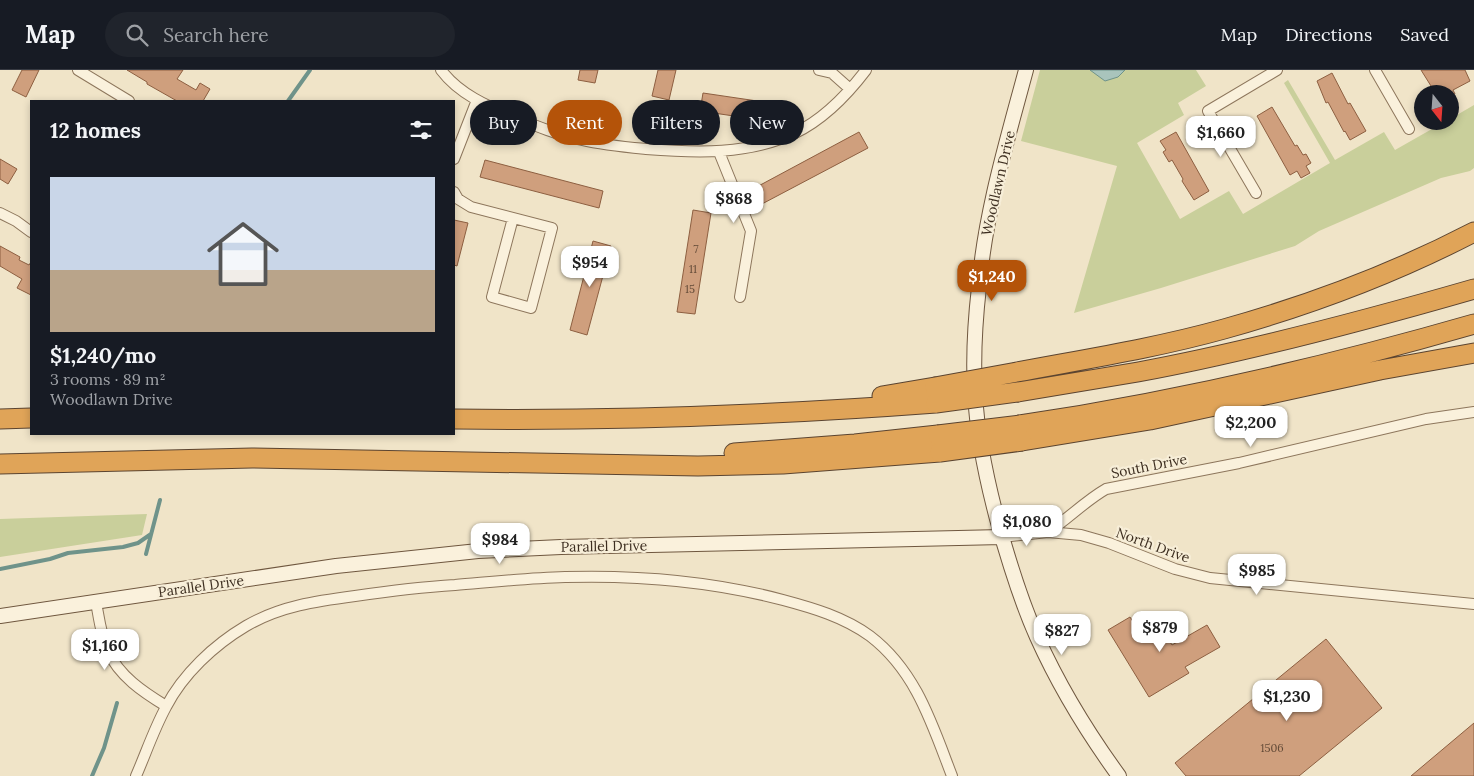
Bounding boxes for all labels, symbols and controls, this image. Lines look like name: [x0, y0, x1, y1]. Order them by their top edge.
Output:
search box: [105, 12, 455, 57]
text: Map: [25, 19, 75, 50]
icon: search: [123, 21, 151, 49]
text: Search here: [163, 23, 269, 47]
text: Map: [1221, 23, 1257, 46]
text: Directions: [1285, 23, 1372, 46]
text: Saved: [1400, 23, 1449, 46]
north arrow: [1414, 85, 1459, 130]
map controls: [1414, 85, 1459, 130]
chip: Buy: [470, 100, 537, 145]
chip: Rent: [547, 100, 622, 145]
chip: Filters: [632, 100, 720, 145]
chip: New: [730, 100, 804, 145]
icon: filters: [407, 116, 435, 144]
pin: $1,660: [1180, 116, 1262, 158]
text: 12 homes: [50, 117, 141, 144]
text: $1,660: [1197, 122, 1245, 142]
street label: Woodlawn Drive: [977, 128, 1019, 237]
pin: $868: [704, 182, 764, 224]
text: $868: [716, 188, 752, 208]
icon: home: [198, 209, 288, 299]
house number: 7: [693, 242, 699, 256]
pin: $954: [560, 246, 620, 288]
text: $954: [572, 252, 608, 272]
pin: $1,240: [951, 260, 1033, 302]
house number: 11: [689, 262, 697, 276]
text: $1,240: [968, 266, 1016, 286]
house number: 15: [685, 282, 695, 296]
text: $1,240/mo: [50, 342, 156, 369]
text: 3 rooms · 89 m²: [50, 369, 166, 389]
text: Woodlawn Drive: [50, 389, 173, 409]
pin: $2,200: [1210, 406, 1292, 448]
text: $2,200: [1226, 412, 1276, 432]
street label: South Drive: [1109, 450, 1189, 482]
pin: $1,080: [986, 504, 1068, 547]
text: $1,080: [1002, 511, 1052, 531]
pin: $984: [470, 522, 530, 565]
street label: North Drive: [1114, 523, 1193, 567]
text: $984: [482, 529, 518, 549]
street label: Parallel Drive: [561, 536, 648, 556]
pin: $985: [1227, 554, 1287, 596]
text: $985: [1239, 560, 1275, 580]
street label: Parallel Drive: [157, 571, 245, 601]
pin: $879: [1130, 610, 1190, 653]
pin: $827: [1032, 614, 1092, 656]
text: $879: [1142, 617, 1178, 637]
text: $827: [1045, 620, 1079, 640]
pin: $1,160: [64, 628, 146, 671]
text: $1,160: [82, 635, 128, 655]
pin: $1,230: [1246, 680, 1328, 722]
text: $1,230: [1263, 686, 1311, 706]
house number: 1506: [1260, 741, 1284, 755]

